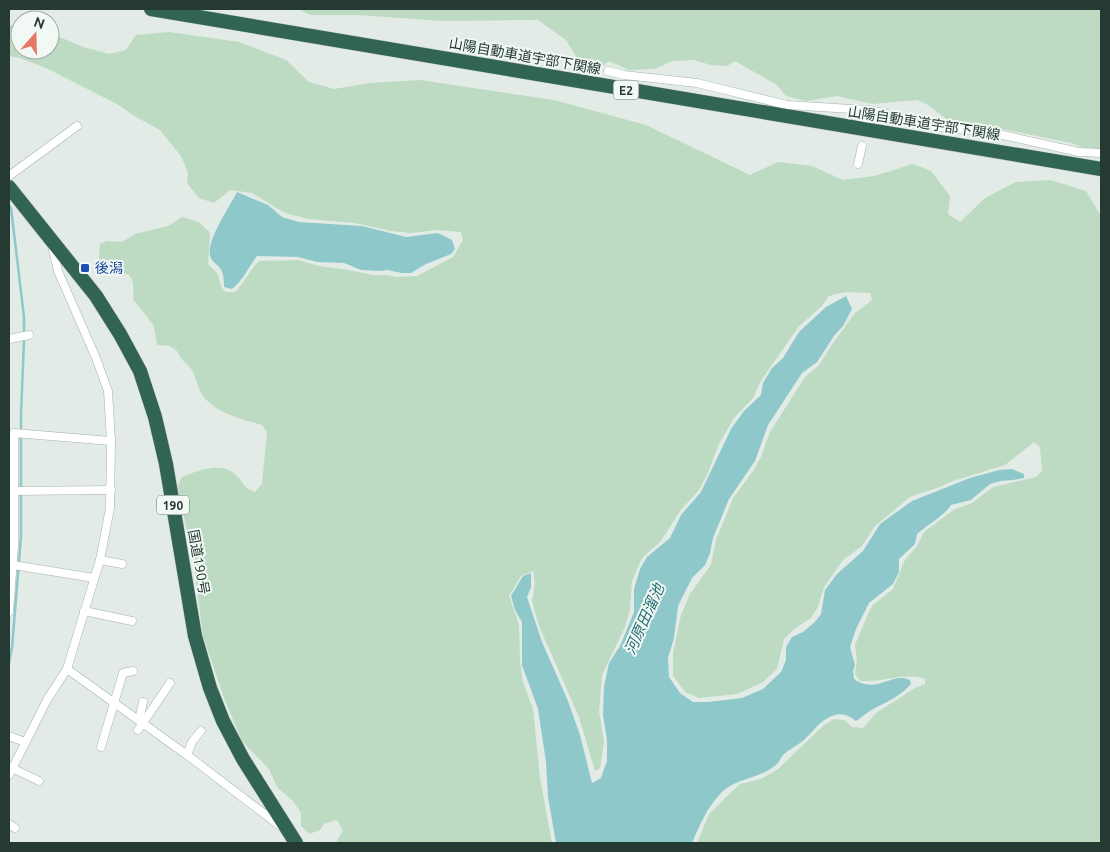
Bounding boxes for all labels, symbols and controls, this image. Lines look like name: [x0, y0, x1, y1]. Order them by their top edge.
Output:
north arrow: [10, 10, 60, 60]
text: N: [32, 13, 47, 32]
street label: 山陽自動車道宇部下関線: [448, 35, 602, 77]
road number: E2: [614, 80, 638, 100]
street label: 山陽自動車道宇部下関線: [847, 103, 1001, 143]
place label: 後潟: [95, 260, 123, 276]
marker: 後潟: [79, 262, 91, 274]
road number: 190: [157, 496, 189, 514]
street label: 国道190号: [185, 528, 213, 596]
water label: 河原田溜池: [621, 579, 668, 657]

